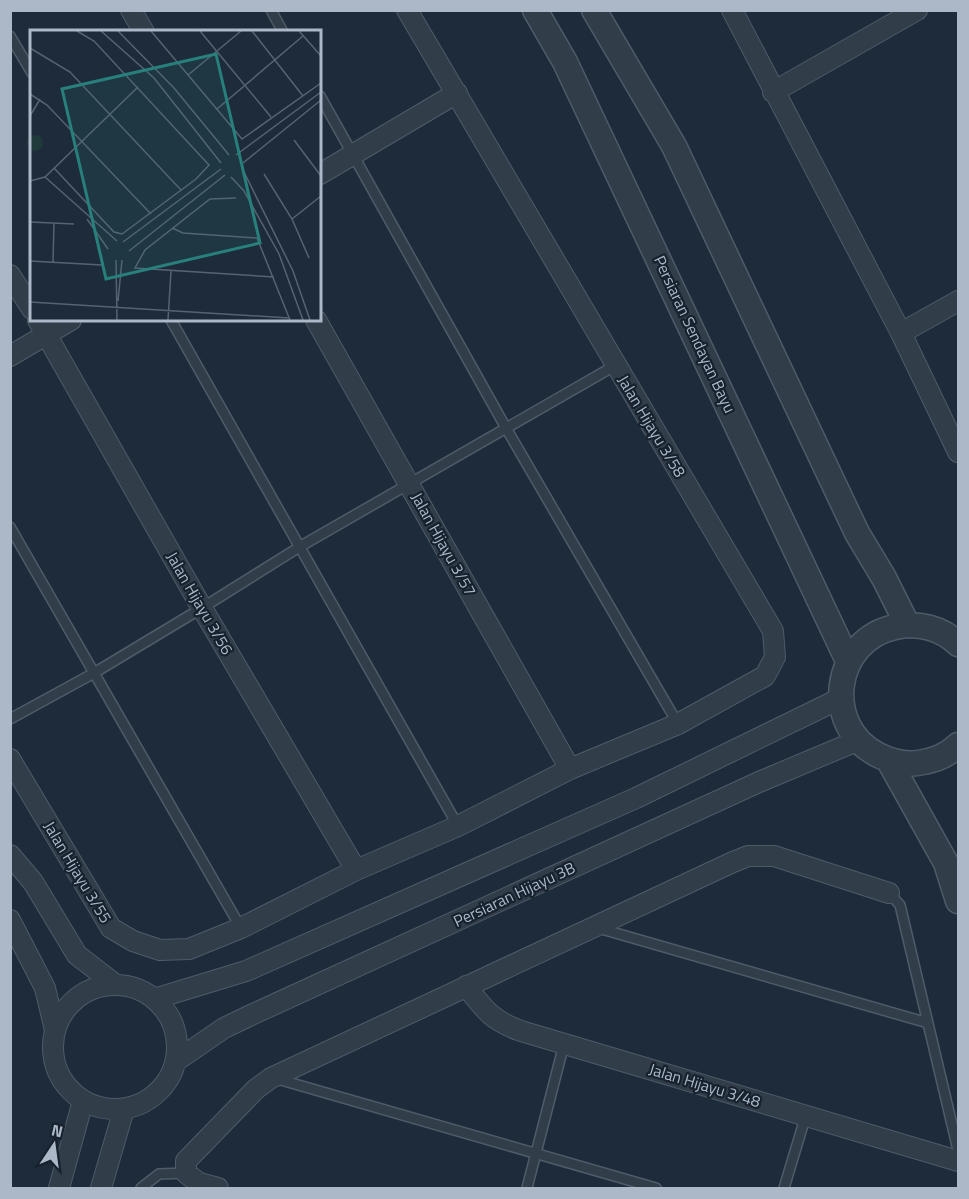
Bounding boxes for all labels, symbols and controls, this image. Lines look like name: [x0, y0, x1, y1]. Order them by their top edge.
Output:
inset map: [30, 30, 321, 321]
street label: Persiaran Sendayan Bayu: [648, 251, 742, 417]
street label: Jalan Hijayu 3/58: [612, 370, 692, 482]
street label: Jalan Hijayu 3/57: [406, 488, 482, 600]
street label: Jalan Hijayu 3/56: [161, 547, 239, 659]
street label: Jalan Hijayu 3/55: [38, 816, 118, 928]
street label: Persiaran Hijayu 3B: [449, 855, 579, 933]
street label: Jalan Hijayu 3/48: [646, 1057, 764, 1113]
north arrow: [24, 1115, 84, 1175]
text: N: [49, 1117, 65, 1143]

